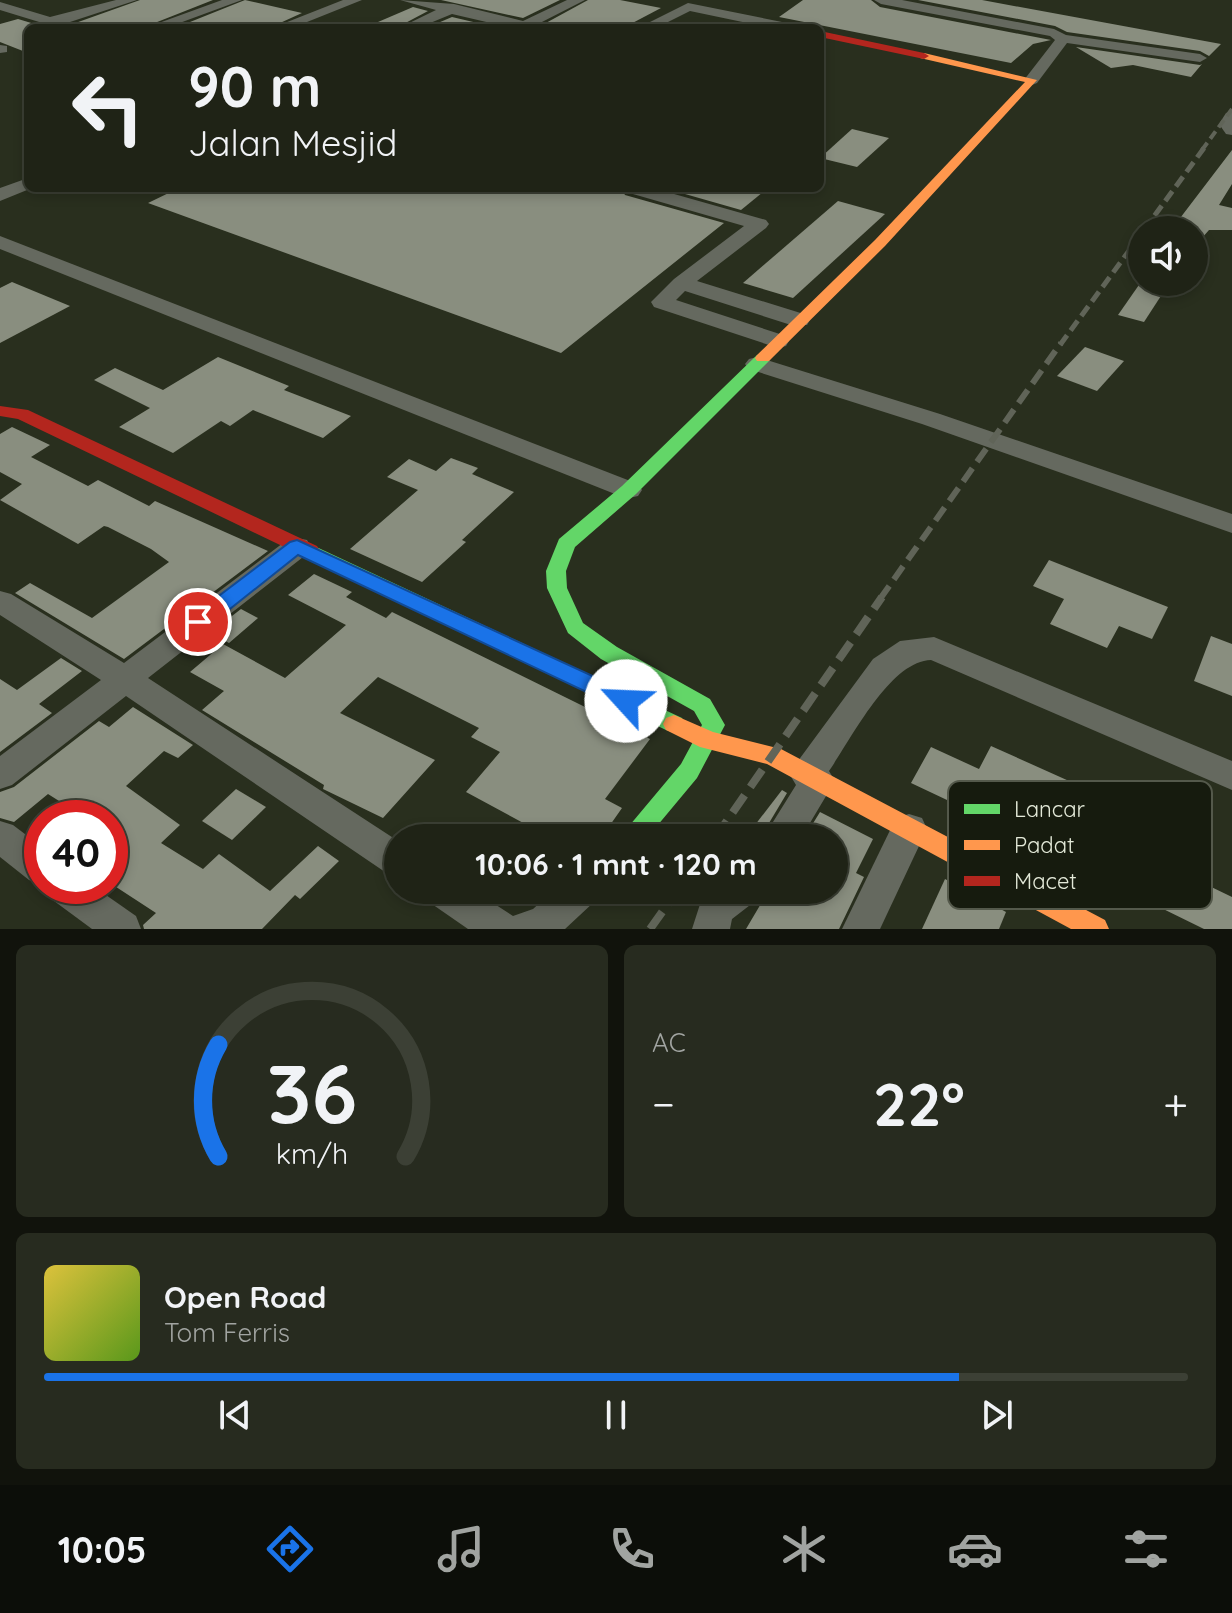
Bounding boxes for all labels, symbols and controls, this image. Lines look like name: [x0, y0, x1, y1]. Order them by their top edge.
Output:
text: 90 m: [188, 51, 322, 121]
icon: left: [56, 56, 160, 160]
text: Jalan Mesjid: [188, 120, 397, 165]
map controls: [1128, 216, 1208, 296]
button: sound: [1128, 216, 1208, 296]
pin: [164, 588, 232, 656]
icon: arrive: [176, 600, 220, 644]
position arrow: [584, 659, 668, 743]
legend: [948, 781, 1212, 909]
text: Lancar: [1014, 795, 1085, 823]
speed limit sign: 40: [24, 800, 128, 904]
text: Padat: [1014, 831, 1074, 859]
text: 10:06 · 1 mnt · 120 m: [475, 845, 757, 883]
text: Macet: [1014, 867, 1077, 895]
text: AC: [652, 1026, 686, 1059]
text: 36: [267, 1040, 357, 1144]
text: 22°: [873, 1066, 965, 1141]
text: −: [652, 1076, 675, 1131]
text: +: [1163, 1076, 1188, 1131]
text: km/h: [276, 1135, 348, 1171]
text: Open Road: [164, 1278, 326, 1316]
text: Tom Ferris: [164, 1316, 290, 1349]
icon: previous: [213, 1393, 257, 1437]
icon: pause: [594, 1393, 638, 1437]
icon: next: [975, 1393, 1019, 1437]
icon: directions: [262, 1521, 318, 1577]
icon: music: [433, 1521, 489, 1577]
icon: phone: [604, 1521, 660, 1577]
icon: climate: [776, 1521, 832, 1577]
icon: car: [947, 1521, 1003, 1577]
icon: filters: [1118, 1521, 1174, 1577]
text: 10:05: [58, 1527, 146, 1572]

